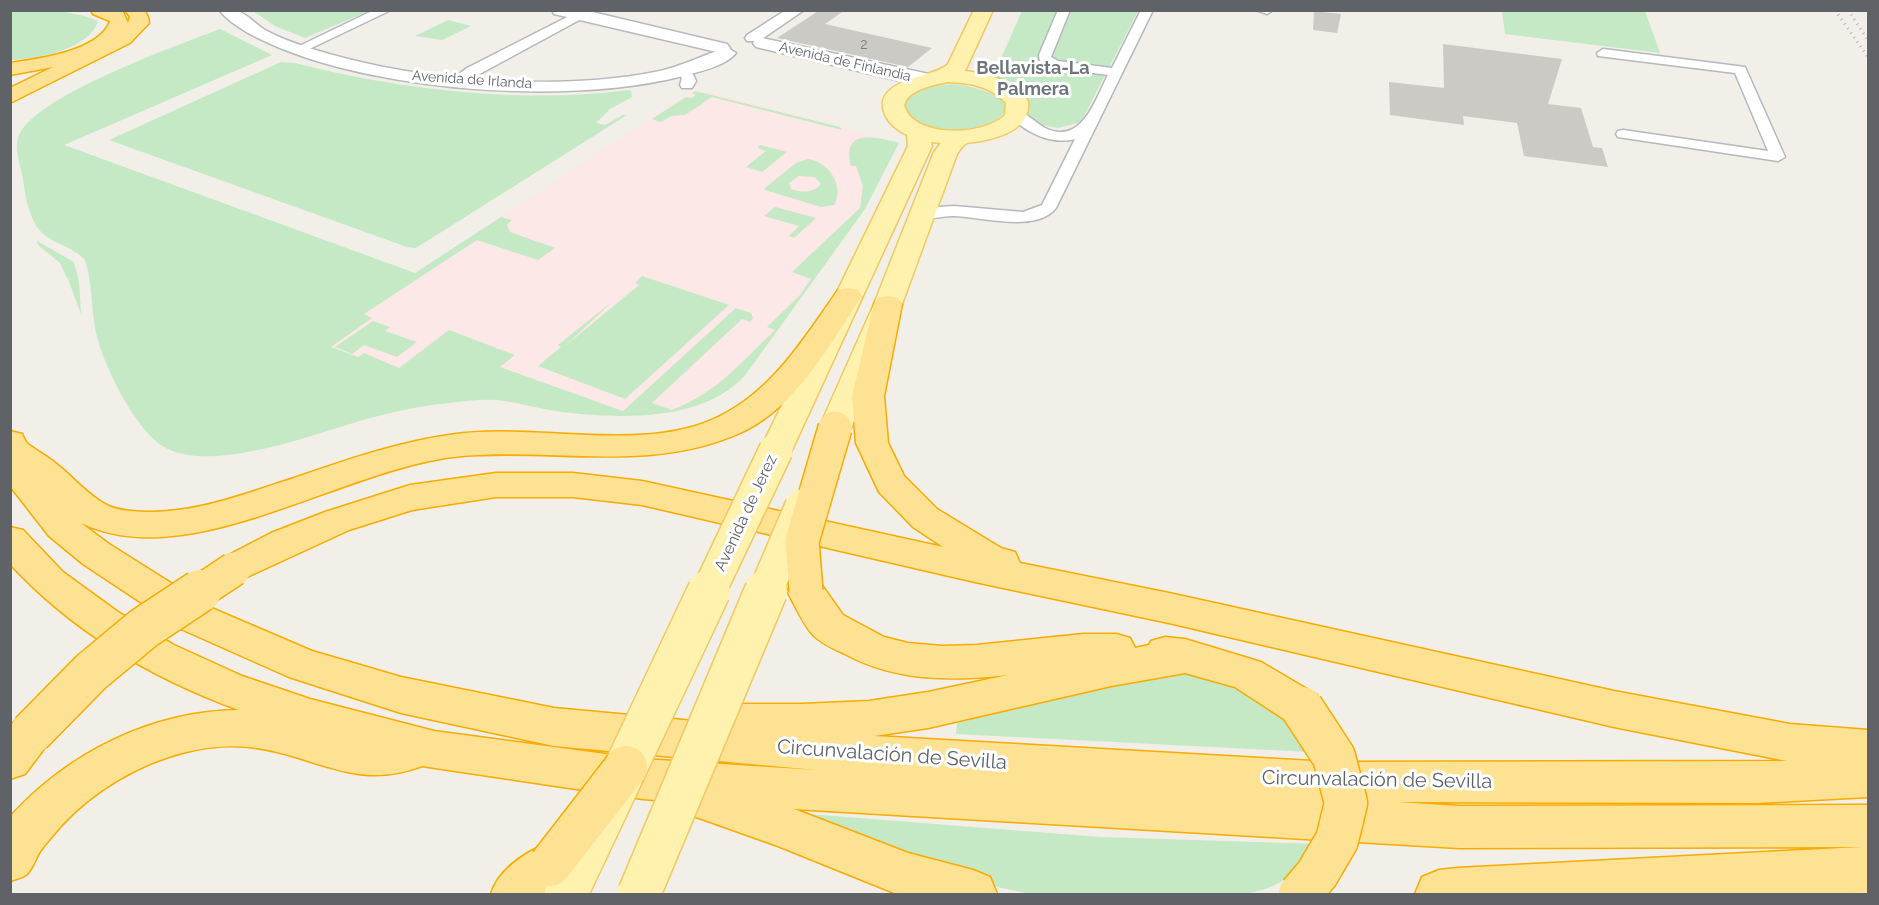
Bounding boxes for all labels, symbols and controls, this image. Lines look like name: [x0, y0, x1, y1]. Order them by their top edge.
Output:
house number: 2: [860, 37, 868, 53]
street label: Avenida de Finlandia: [778, 39, 912, 85]
district label: Bellavista-La Palmera: [976, 58, 1090, 100]
street label: Avenida de Irlanda: [411, 67, 533, 93]
street label: Avenida de Jerez: [711, 452, 781, 574]
street label: Circunvalación de Sevilla: [776, 735, 1008, 775]
street label: Circunvalación de Sevilla: [1262, 766, 1492, 794]

